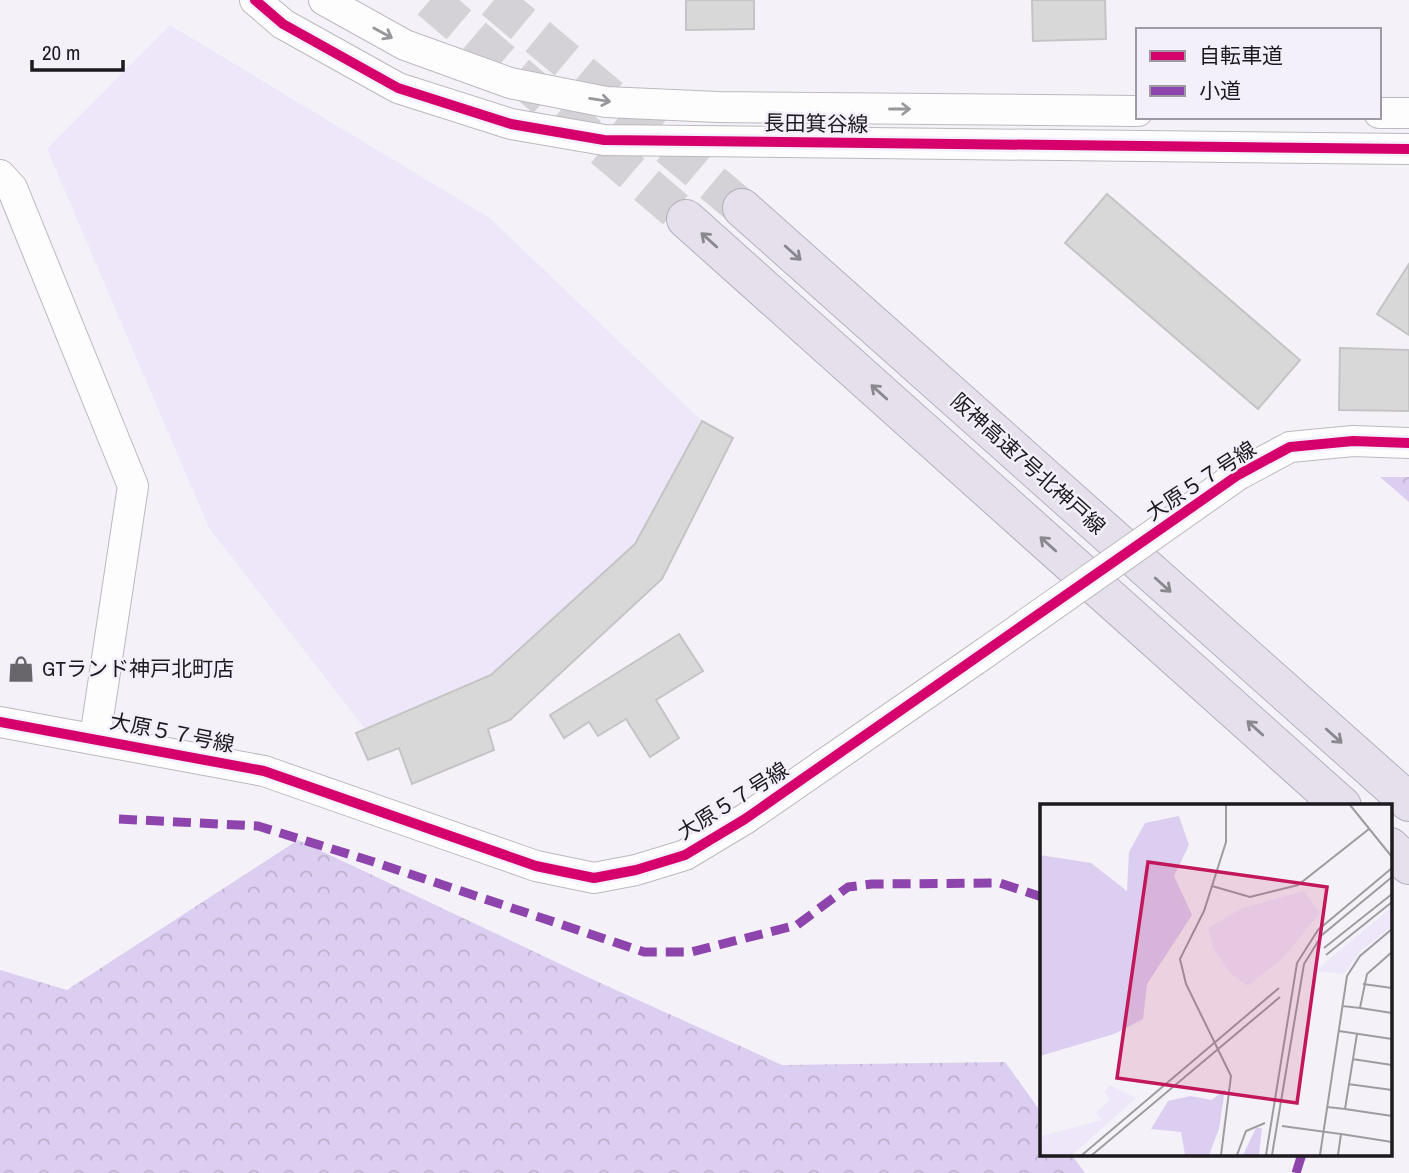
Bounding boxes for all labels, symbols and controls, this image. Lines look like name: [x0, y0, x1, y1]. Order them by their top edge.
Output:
one-way arrow: [373, 26, 393, 40]
scale bar: [32, 28, 122, 72]
legend: [1136, 28, 1381, 119]
text: 20 m: [42, 38, 80, 67]
text: 自転車道: [1199, 41, 1283, 70]
text: 小道: [1199, 76, 1241, 105]
one-way arrow: [588, 94, 610, 107]
one-way arrow: [888, 102, 911, 116]
street label: 長田箕谷線: [763, 108, 869, 139]
one-way arrow: [700, 232, 718, 248]
one-way arrow: [784, 245, 801, 262]
one-way arrow: [870, 384, 888, 400]
street label: 阪神高速7号北神戸線: [945, 386, 1112, 541]
street label: 大原５７号線: [1140, 434, 1261, 527]
one-way arrow: [1039, 536, 1057, 552]
one-way arrow: [1154, 577, 1172, 593]
shop icon: GTランド神戸北町店: [6, 654, 36, 684]
place label: GTランド神戸北町店: [42, 654, 234, 683]
street label: 大原５７号線: [107, 706, 237, 759]
one-way arrow: [1246, 720, 1264, 736]
one-way arrow: [1324, 727, 1342, 743]
street label: 大原５７号線: [672, 755, 794, 846]
inset map: [1040, 804, 1392, 1156]

